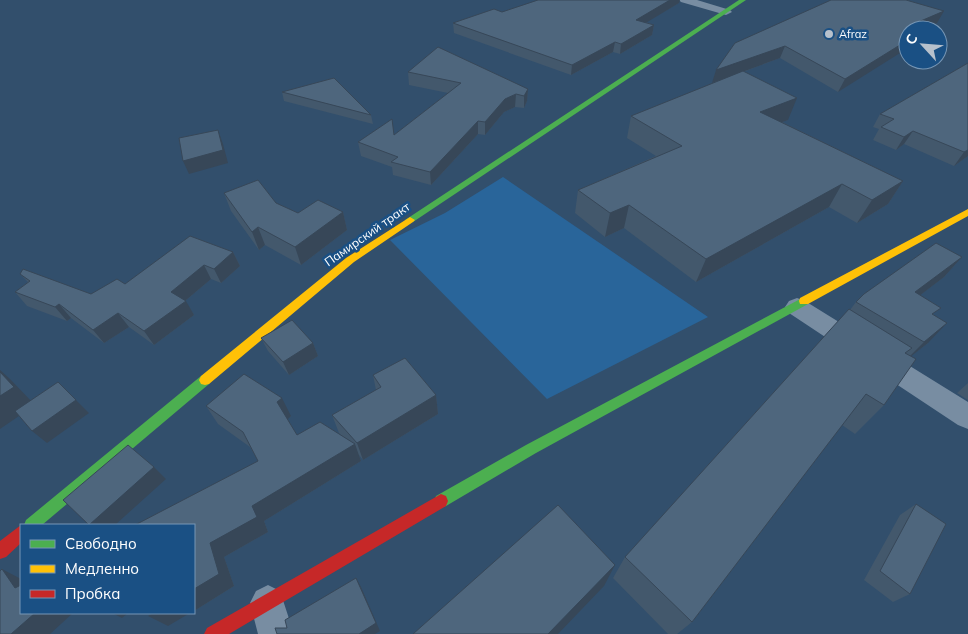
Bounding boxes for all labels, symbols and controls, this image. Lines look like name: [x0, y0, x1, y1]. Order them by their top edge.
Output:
north arrow: [898, 20, 948, 70]
place label: Afraz: [839, 27, 867, 41]
marker: Afraz: [823, 28, 835, 40]
text: С: [901, 31, 922, 48]
street label: Памирский тракт: [321, 199, 413, 269]
legend: [20, 524, 195, 614]
text: Свободно: [65, 534, 137, 553]
text: Медленно: [65, 559, 139, 578]
text: Пробка: [65, 584, 120, 603]

